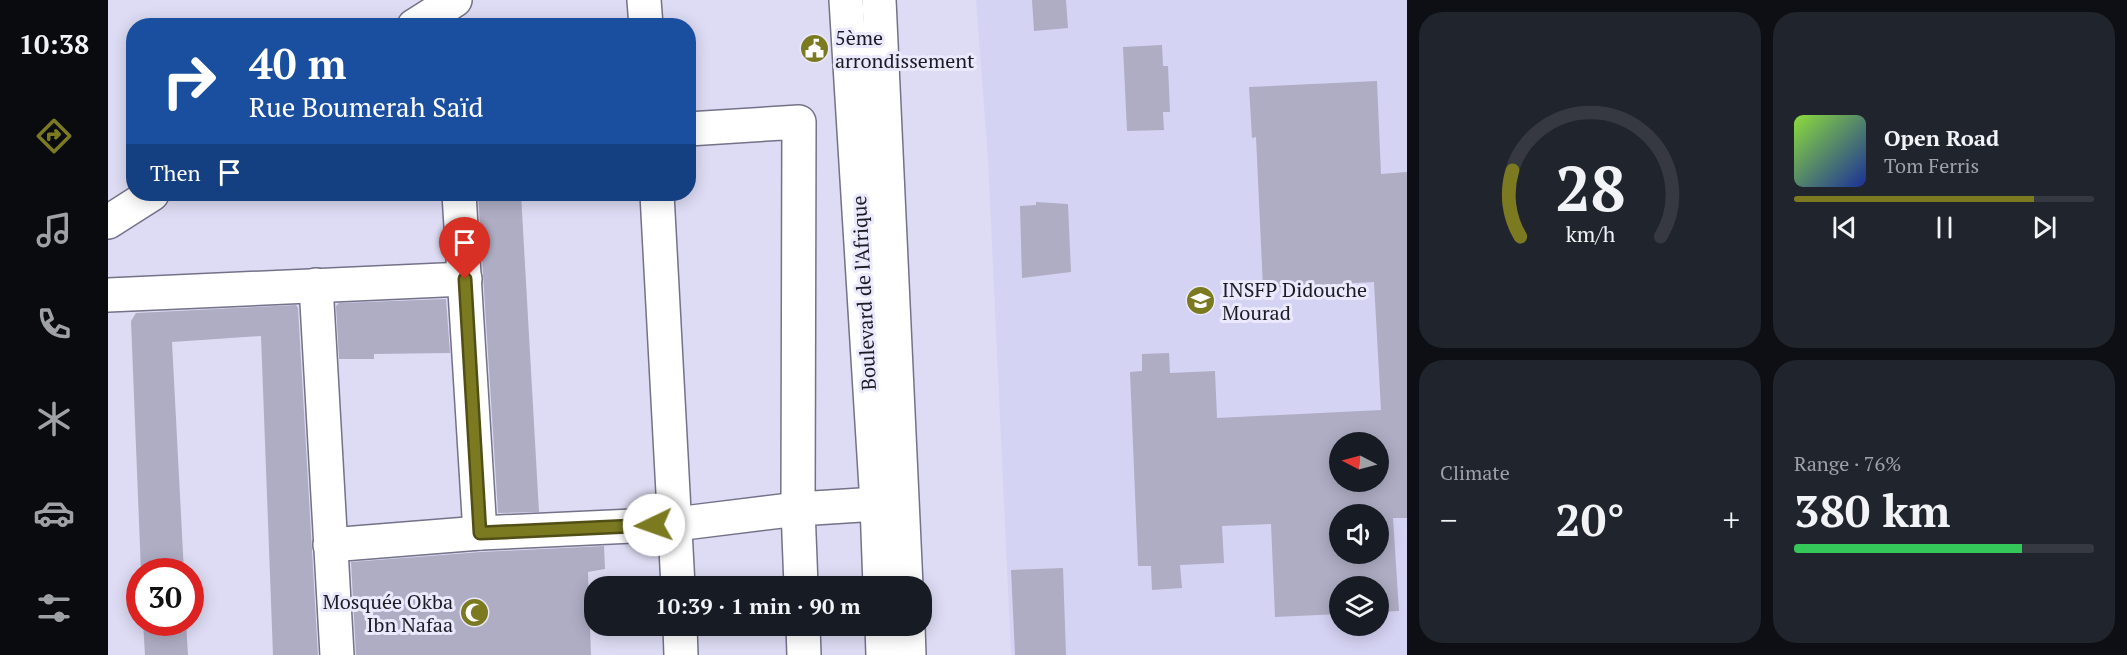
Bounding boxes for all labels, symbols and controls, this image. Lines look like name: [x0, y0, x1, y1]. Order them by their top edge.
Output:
place label: 5ème arrondissement: [835, 24, 975, 74]
text: 10:38: [19, 26, 89, 62]
public building icon: 5ème arrondissement: [798, 33, 830, 65]
text: 40 m: [249, 35, 347, 91]
icon: right: [150, 42, 228, 120]
text: Rue Boumerah Saïd: [249, 89, 483, 125]
icon: directions: [33, 115, 75, 157]
text: Open Road: [1884, 123, 1999, 152]
text: 28: [1555, 146, 1625, 229]
text: Tom Ferris: [1884, 152, 1979, 179]
icon: arrive: [213, 156, 246, 189]
text: Then: [150, 158, 201, 187]
street label: Boulevard de l'Afrique: [845, 195, 882, 391]
icon: music: [33, 209, 75, 251]
icon: previous: [1828, 211, 1861, 244]
icon: pause: [1928, 211, 1961, 244]
icon: next: [2028, 211, 2061, 244]
pin: [439, 217, 490, 279]
text: km/h: [1565, 220, 1615, 248]
icon: arrive: [448, 226, 481, 259]
place label: INSFP Didouche Mourad: [1222, 276, 1367, 326]
school or university icon: INSFP Didouche Mourad: [1185, 285, 1217, 317]
icon: phone: [33, 303, 75, 345]
icon: climate: [33, 398, 75, 440]
north arrow: [1329, 432, 1389, 492]
map controls: [1329, 432, 1389, 636]
text: Range · 76%: [1794, 450, 1901, 477]
text: Climate: [1440, 459, 1510, 486]
text: 380 km: [1794, 480, 1950, 540]
text: 20°: [1555, 489, 1625, 549]
icon: car: [33, 492, 75, 534]
position arrow: [622, 493, 686, 557]
text: −: [1440, 498, 1458, 541]
text: +: [1722, 498, 1740, 541]
button: sound: [1329, 504, 1389, 564]
speed limit sign: 30: [126, 558, 204, 636]
button: layers: [1329, 576, 1389, 636]
icon: filters: [33, 587, 75, 629]
place label: Mosquée Okba Ibn Nafaa: [322, 588, 453, 638]
text: 10:39 · 1 min · 90 m: [655, 591, 861, 620]
mosque icon: Mosquée Okba Ibn Nafaa: [458, 597, 490, 629]

